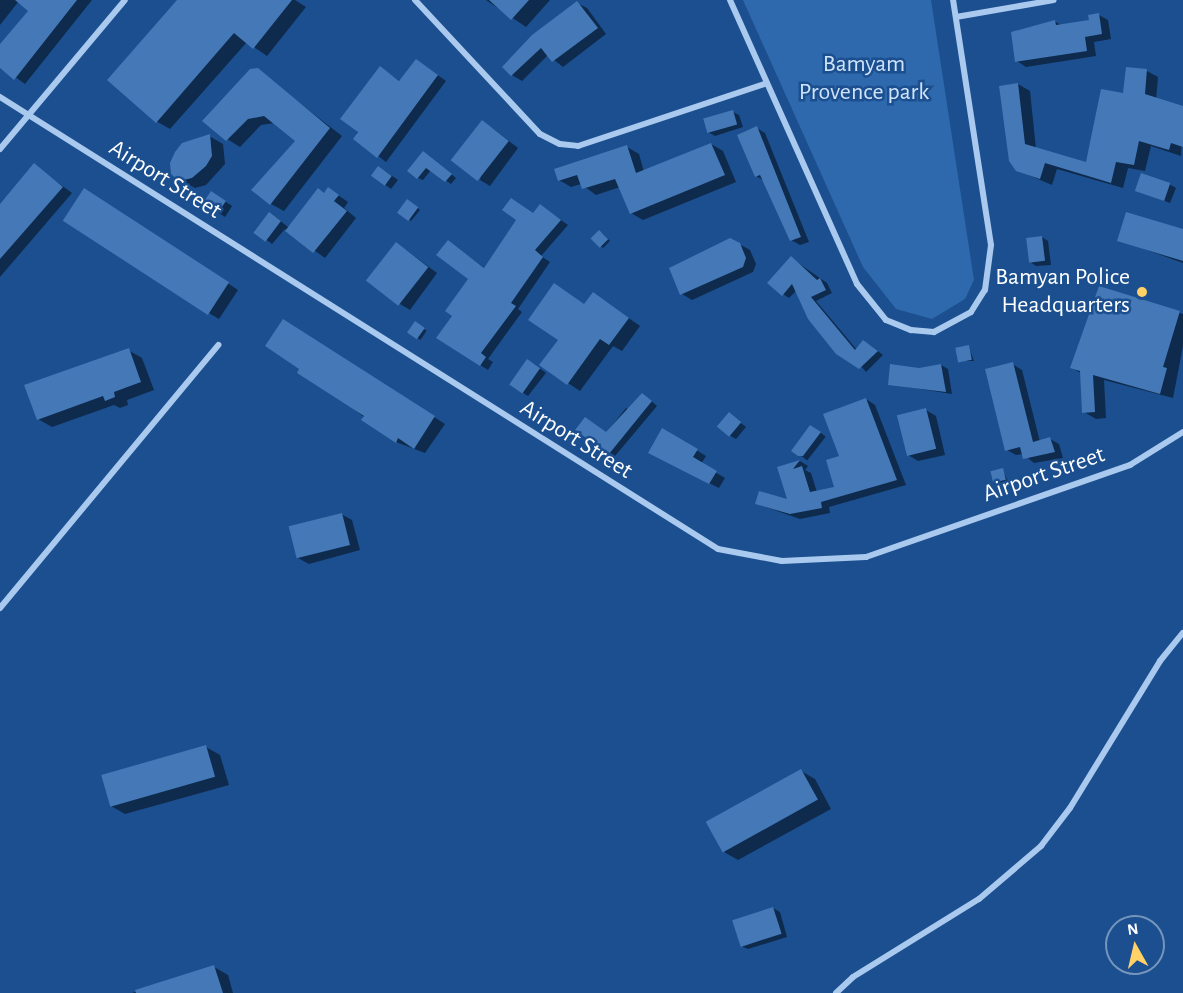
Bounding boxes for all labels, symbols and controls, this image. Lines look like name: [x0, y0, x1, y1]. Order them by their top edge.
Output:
park label: Bamyam Provence park: [799, 51, 929, 107]
street label: Airport Street: [103, 134, 227, 226]
place label: Bamyan Police Headquarters: [995, 264, 1130, 320]
marker: Bamyan Police Headquarters: [1135, 285, 1149, 299]
street label: Airport Street: [514, 394, 638, 486]
street label: Airport Street: [979, 441, 1109, 509]
north arrow: [1105, 915, 1165, 975]
text: N: [1126, 920, 1139, 938]

